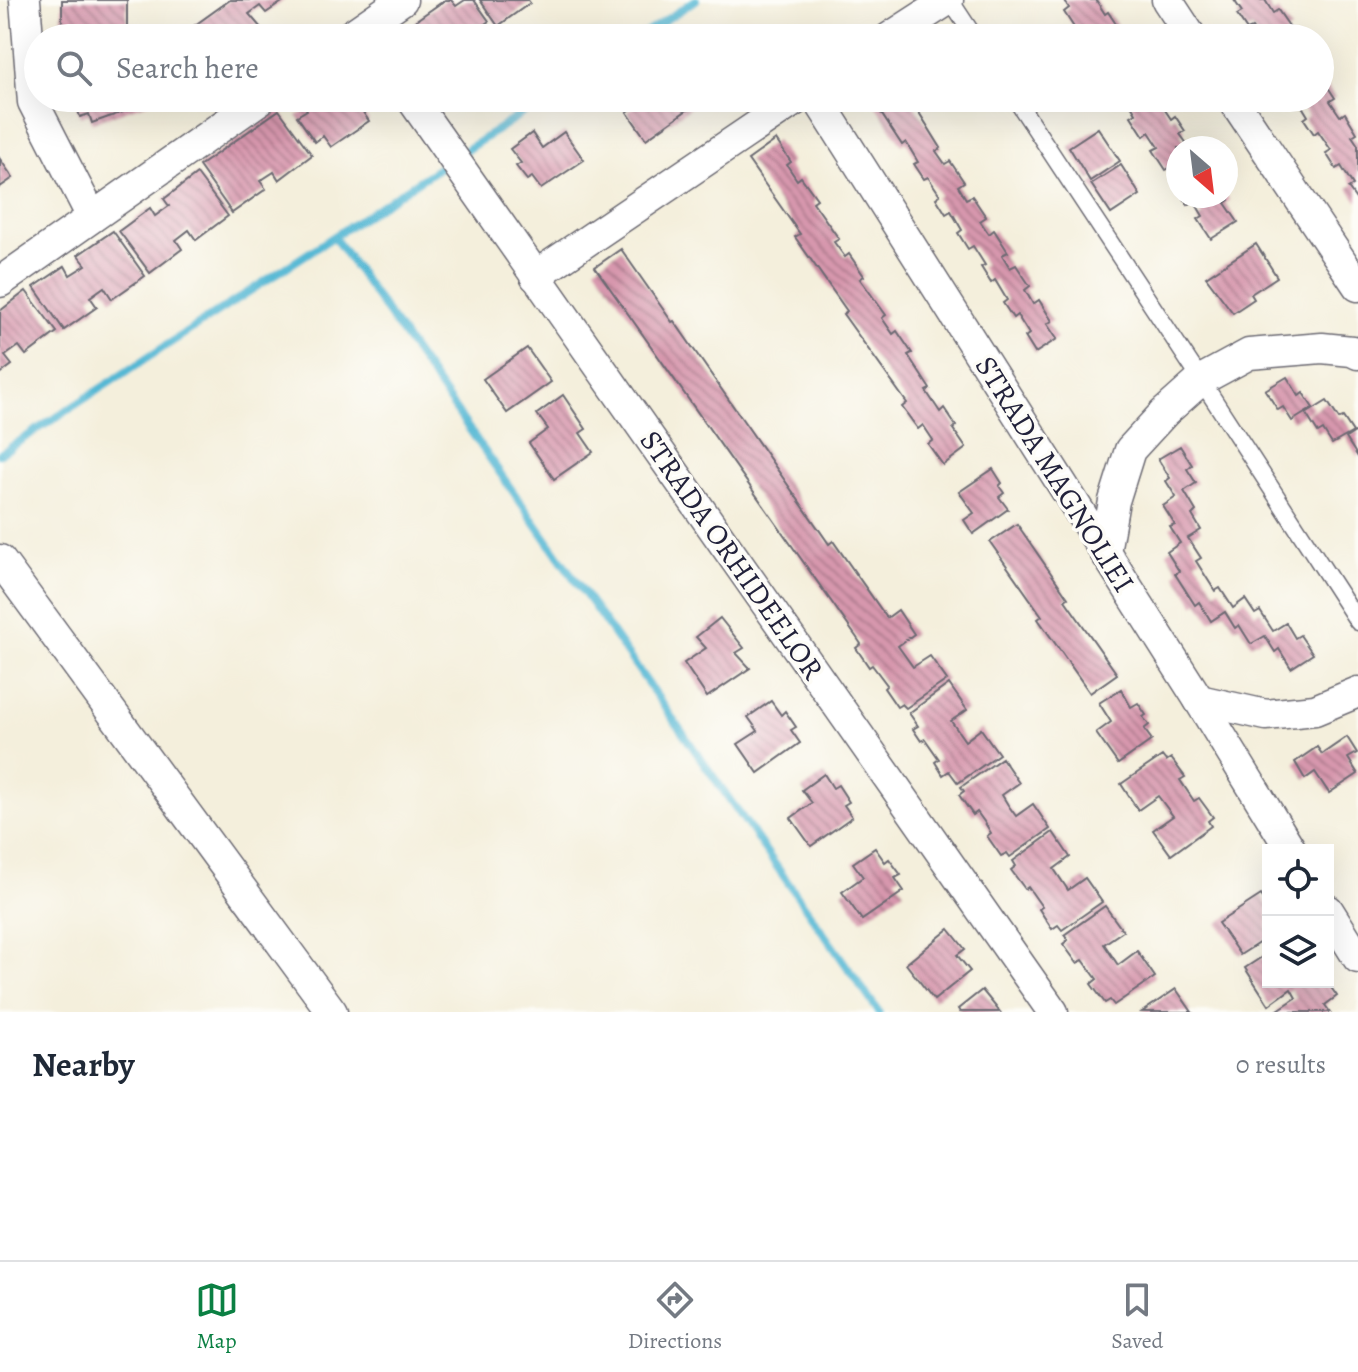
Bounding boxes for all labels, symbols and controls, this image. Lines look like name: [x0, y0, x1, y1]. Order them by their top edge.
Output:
search box: [24, 24, 1334, 112]
icon: search: [52, 46, 96, 90]
text: Search here: [116, 48, 259, 88]
north arrow: [1166, 136, 1238, 208]
street label: STRADA MAGNOLIEI: [966, 348, 1144, 600]
street label: STRADA ORHIDEELOR: [631, 422, 834, 688]
map controls: [1262, 844, 1334, 988]
button: locate: [1262, 844, 1334, 916]
button: layers: [1262, 916, 1334, 988]
text: Nearby: [32, 1041, 135, 1088]
text: 0 results: [1236, 1047, 1326, 1082]
tab: Map: [195, 1278, 239, 1356]
tab: Directions: [628, 1278, 722, 1356]
tab: Saved: [1111, 1278, 1163, 1356]

